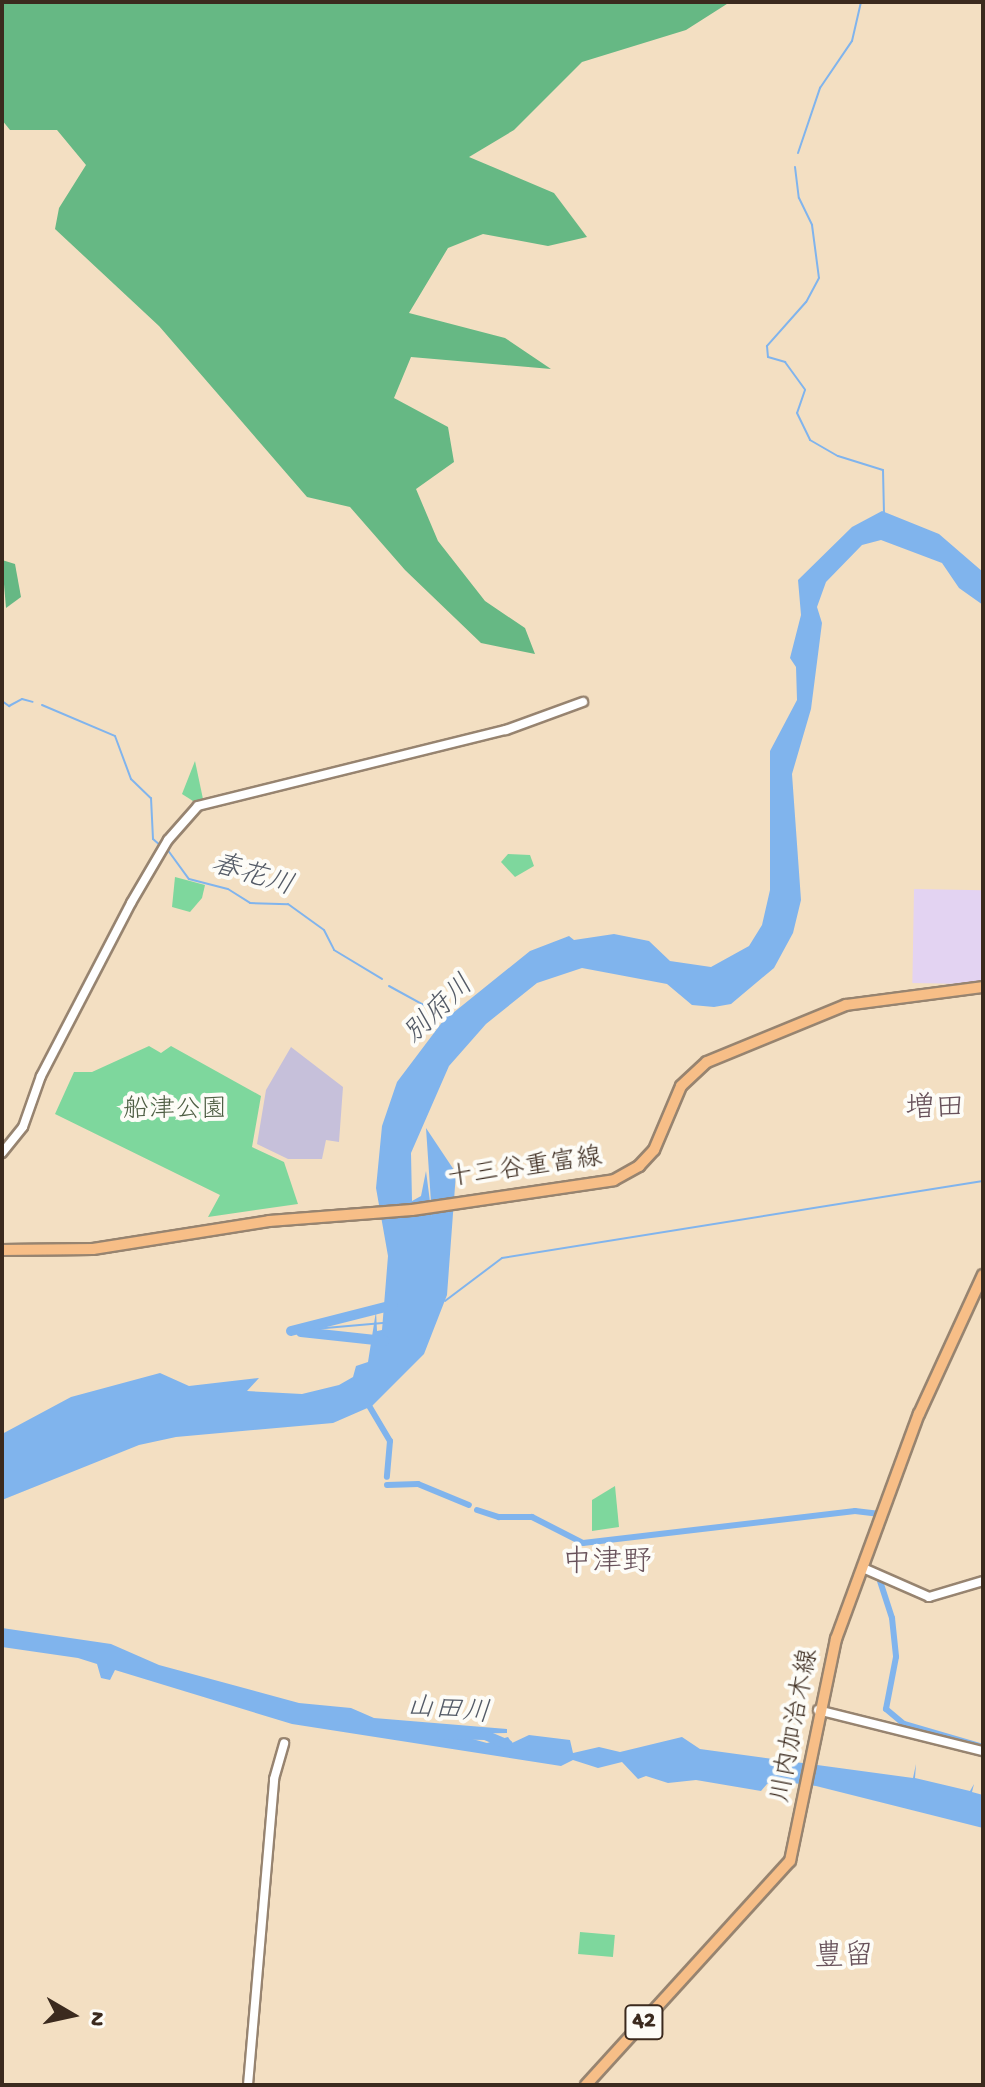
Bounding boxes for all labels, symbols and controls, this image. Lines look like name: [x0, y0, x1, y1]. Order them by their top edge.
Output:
water label: 春花川: [207, 849, 297, 905]
water label: 別府川: [398, 970, 482, 1052]
district label: 増田: [905, 1093, 965, 1129]
park label: 船津公園: [123, 1096, 227, 1128]
street label: 十三谷重富線: [446, 1144, 604, 1196]
district label: 中津野: [562, 1547, 652, 1583]
street label: 川内加治木線: [767, 1646, 827, 1806]
water label: 山田川: [405, 1692, 491, 1732]
district label: 豊留: [814, 1941, 874, 1977]
north arrow: [32, 1975, 112, 2055]
road number: 42: [624, 2002, 664, 2042]
text: N: [82, 2010, 110, 2028]

